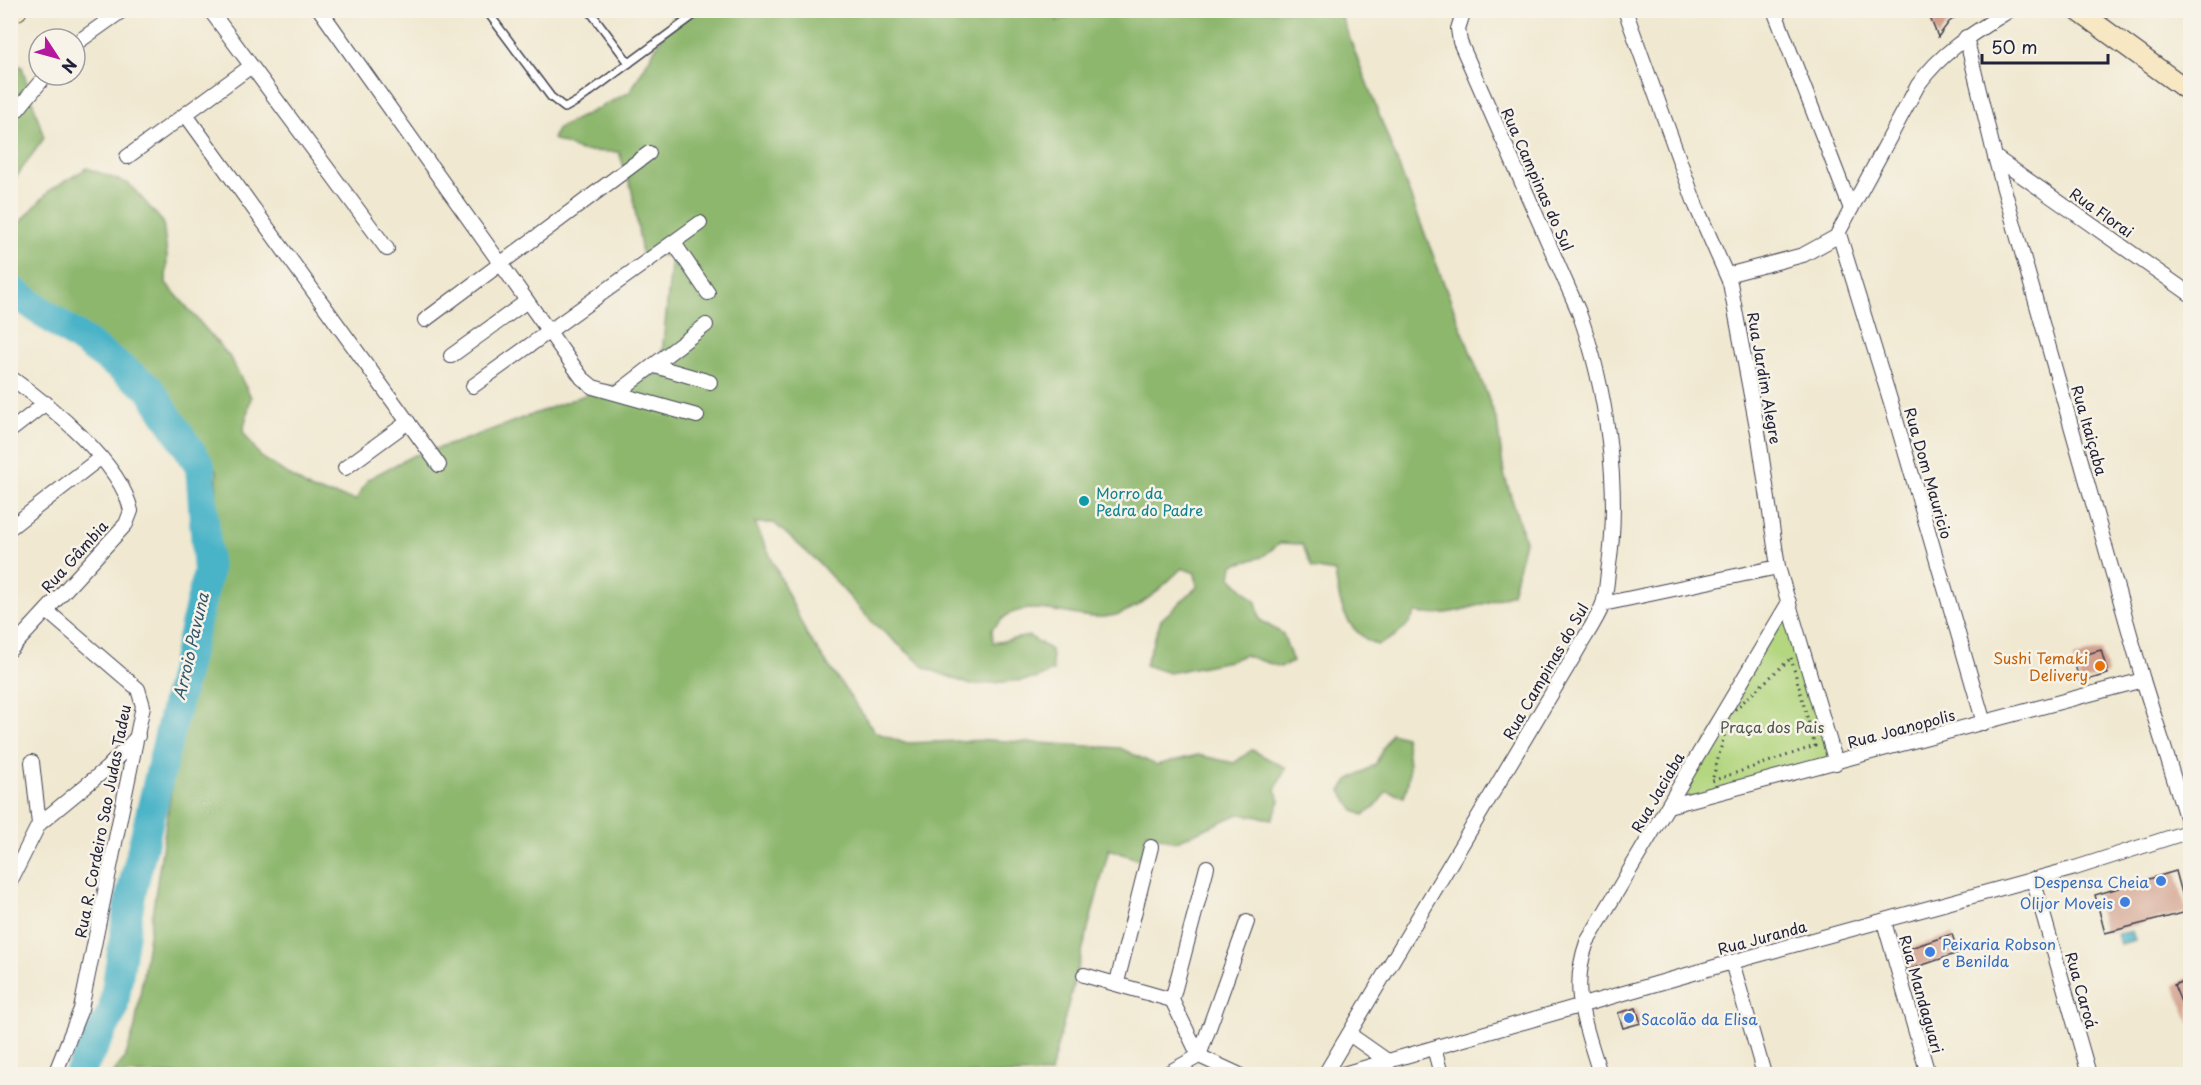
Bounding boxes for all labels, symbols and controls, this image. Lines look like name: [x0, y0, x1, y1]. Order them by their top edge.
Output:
north arrow: [27, 27, 87, 87]
scale bar: [1982, 27, 2108, 65]
text: 50 m: [1991, 33, 2038, 60]
text: N: [57, 54, 83, 79]
street label: Rua Campinas do Sul: [1496, 104, 1580, 254]
street label: Rua Florai: [2065, 181, 2139, 243]
street label: Rua Jardim Alegre: [1742, 310, 1788, 446]
street label: Rua Itaiçaba: [2066, 382, 2114, 478]
street label: Rua Dom Mauricio: [1899, 405, 1959, 541]
place label: Morro da Pedra do Padre: [1096, 481, 1203, 521]
marker: Morro da Pedra do Padre: [1077, 494, 1091, 508]
street label: Rua Gâmbia: [35, 514, 113, 597]
water label: Arroio Pavuna: [166, 589, 214, 702]
street label: Rua Campinas do Sul: [1496, 598, 1594, 744]
place label: Sushi Temaki Delivery: [1993, 646, 2088, 686]
marker: Sushi Temaki Delivery: [2093, 659, 2107, 673]
street label: Rua R. Cordeiro Sao Judas Tadeu: [68, 702, 136, 940]
street label: Rua Joanopolis: [1845, 703, 1957, 753]
park label: Praça dos Pais: [1720, 715, 1824, 738]
street label: Rua Jaciaba: [1625, 747, 1690, 836]
place label: Despensa Cheia: [2033, 870, 2149, 893]
marker: Despensa Cheia: [2154, 874, 2168, 888]
place label: Olijor Moveis: [2020, 891, 2113, 914]
marker: Olijor Moveis: [2118, 895, 2132, 909]
street label: Rua Juranda: [1715, 914, 1810, 960]
street label: Rua Mandaguari: [1894, 932, 1950, 1056]
place label: Peixaria Robson e Benilda: [1942, 932, 2056, 972]
marker: Peixaria Robson e Benilda: [1923, 945, 1937, 959]
street label: Rua Caroá: [2060, 949, 2104, 1032]
place label: Sacolão da Elisa: [1641, 1007, 1758, 1030]
marker: Sacolão da Elisa: [1622, 1011, 1636, 1025]

